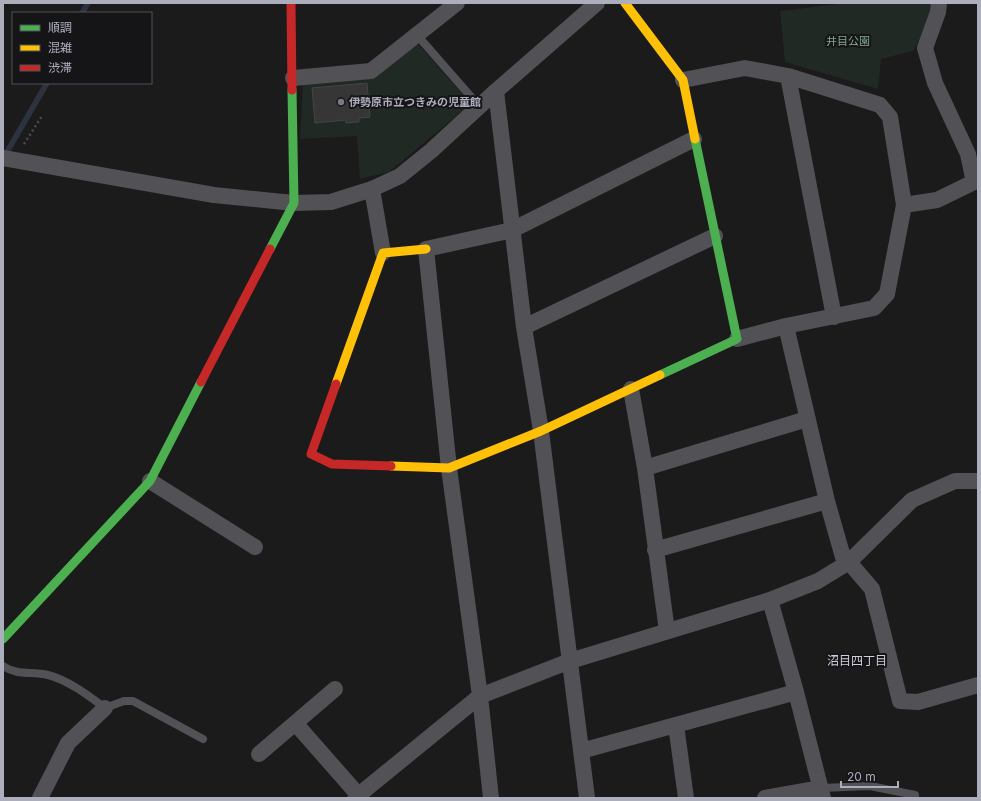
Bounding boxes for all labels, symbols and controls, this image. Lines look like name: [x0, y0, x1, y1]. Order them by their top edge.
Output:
legend: [12, 12, 152, 84]
text: 順調: [48, 20, 72, 35]
park label: 井目公園: [826, 34, 870, 48]
text: 混雑: [48, 40, 72, 55]
text: 渋滞: [48, 60, 72, 75]
place label: 伊勢原市立つきみの児童館: [349, 95, 481, 109]
marker: 伊勢原市立つきみの児童館: [336, 97, 346, 107]
district label: 沼目四丁目: [827, 653, 887, 668]
scale bar: [841, 763, 898, 789]
text: 20 m: [847, 769, 876, 784]

